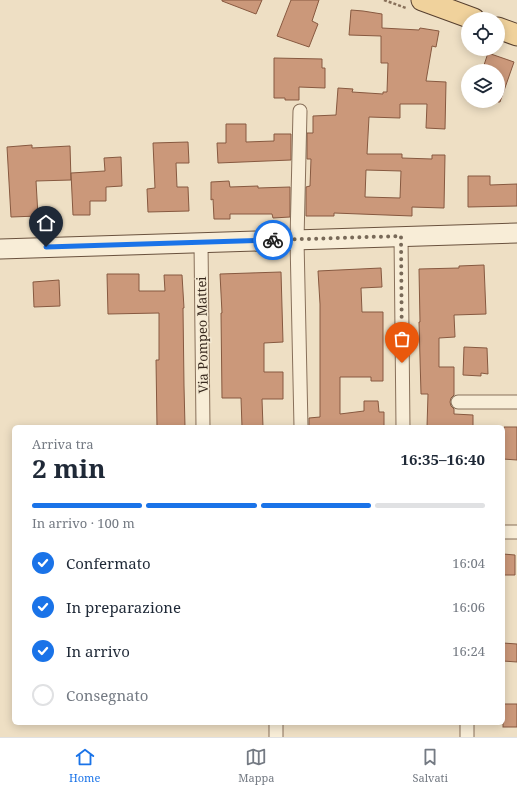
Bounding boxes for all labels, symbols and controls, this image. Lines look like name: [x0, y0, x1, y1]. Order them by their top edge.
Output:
map controls: [461, 12, 505, 108]
button: locate: [461, 12, 505, 56]
button: layers: [461, 64, 505, 108]
pin: [29, 206, 63, 247]
icon: home: [35, 212, 57, 234]
courier: [253, 220, 293, 260]
icon: bike: [262, 229, 284, 251]
street label: Via Pompeo Mattei: [192, 276, 212, 394]
pin: [385, 322, 419, 363]
icon: bag: [391, 328, 413, 350]
text: Arriva tra: [32, 435, 94, 453]
text: 16:35–16:40: [401, 449, 485, 469]
text: 2 min: [32, 450, 106, 486]
text: In arrivo · 100 m: [32, 514, 135, 532]
icon: check: [32, 552, 54, 574]
text: Confermato: [66, 553, 151, 573]
text: 16:04: [452, 554, 485, 572]
icon: check: [32, 596, 54, 618]
text: In preparazione: [66, 597, 181, 617]
text: 16:06: [452, 598, 485, 616]
icon: check: [32, 640, 54, 662]
text: In arrivo: [66, 641, 130, 661]
text: 16:24: [452, 642, 485, 660]
text: Consegnato: [66, 685, 148, 705]
tab: Home: [69, 746, 100, 785]
tab: Mappa: [238, 746, 275, 785]
tab: Salvati: [412, 746, 448, 785]

